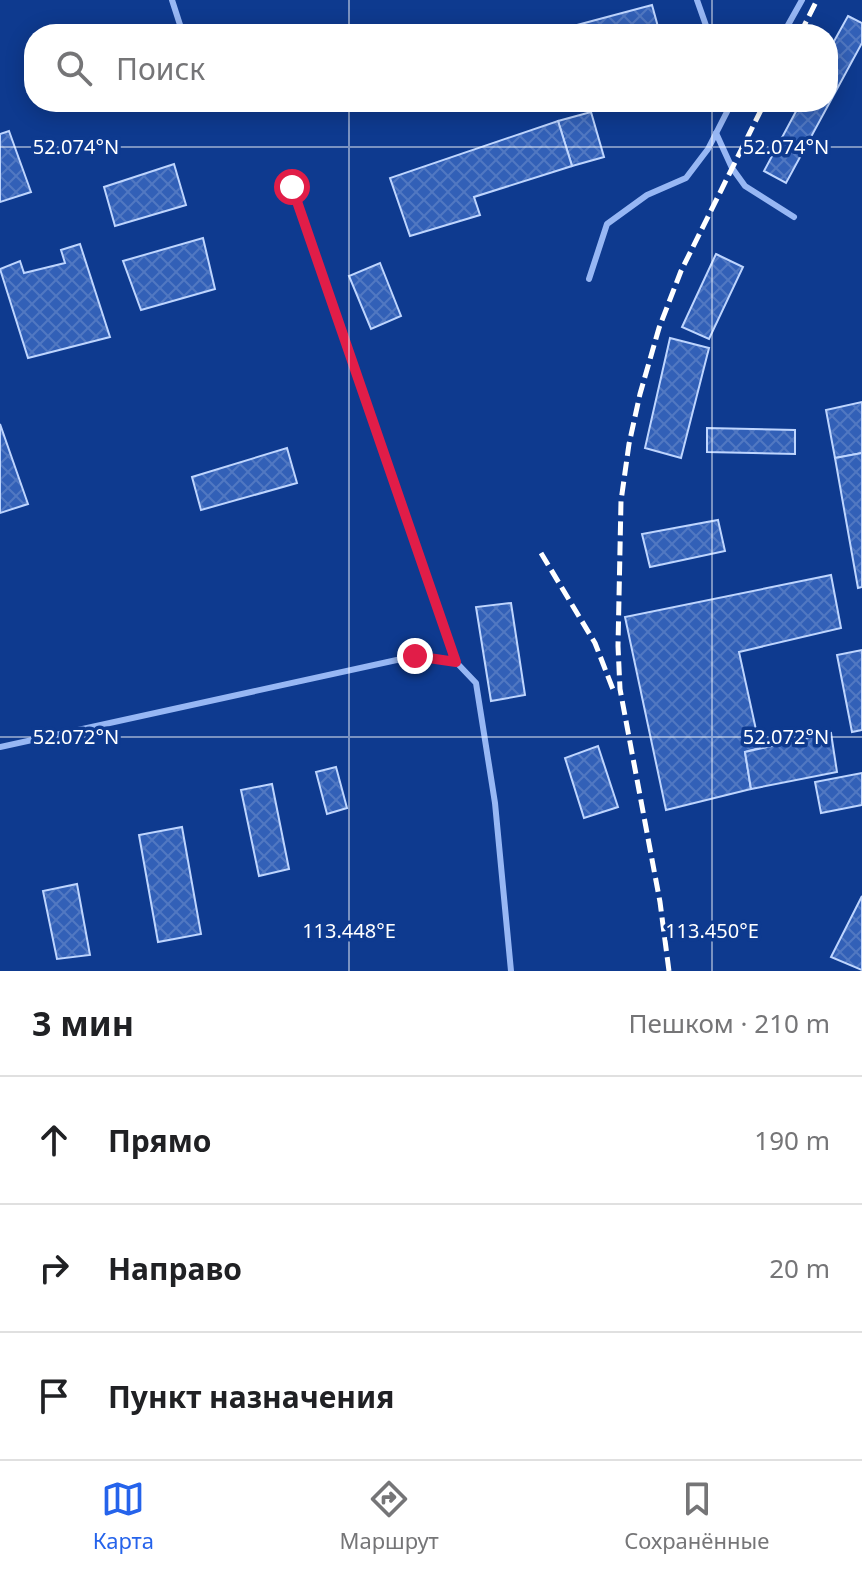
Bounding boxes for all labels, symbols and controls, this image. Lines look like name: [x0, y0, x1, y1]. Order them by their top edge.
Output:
search box: [24, 24, 838, 112]
icon: search: [52, 46, 96, 90]
text: Поиск: [116, 48, 205, 89]
text: 52.074°N: [33, 133, 119, 160]
text: 52.074°N: [743, 133, 829, 160]
route start: [274, 169, 310, 205]
route end: [397, 638, 433, 674]
text: 52.072°N: [33, 723, 119, 750]
text: 52.072°N: [743, 723, 829, 750]
text: 113.448°E: [302, 917, 396, 944]
text: 113.450°E: [665, 917, 759, 944]
text: 3 мин: [32, 1000, 134, 1046]
text: Пешком · 210 m: [628, 1005, 830, 1041]
icon: ahead: [32, 1118, 76, 1162]
text: Прямо: [108, 1120, 212, 1161]
text: 190 m: [754, 1122, 830, 1158]
icon: right: [32, 1246, 76, 1290]
text: Направо: [108, 1248, 242, 1289]
text: 20 m: [769, 1250, 830, 1286]
icon: arrive: [32, 1374, 76, 1418]
text: Пункт назначения: [108, 1376, 394, 1417]
tab: Карта: [93, 1477, 154, 1555]
tab: Маршрут: [339, 1477, 439, 1555]
tab: Сохранённые: [624, 1477, 769, 1555]

